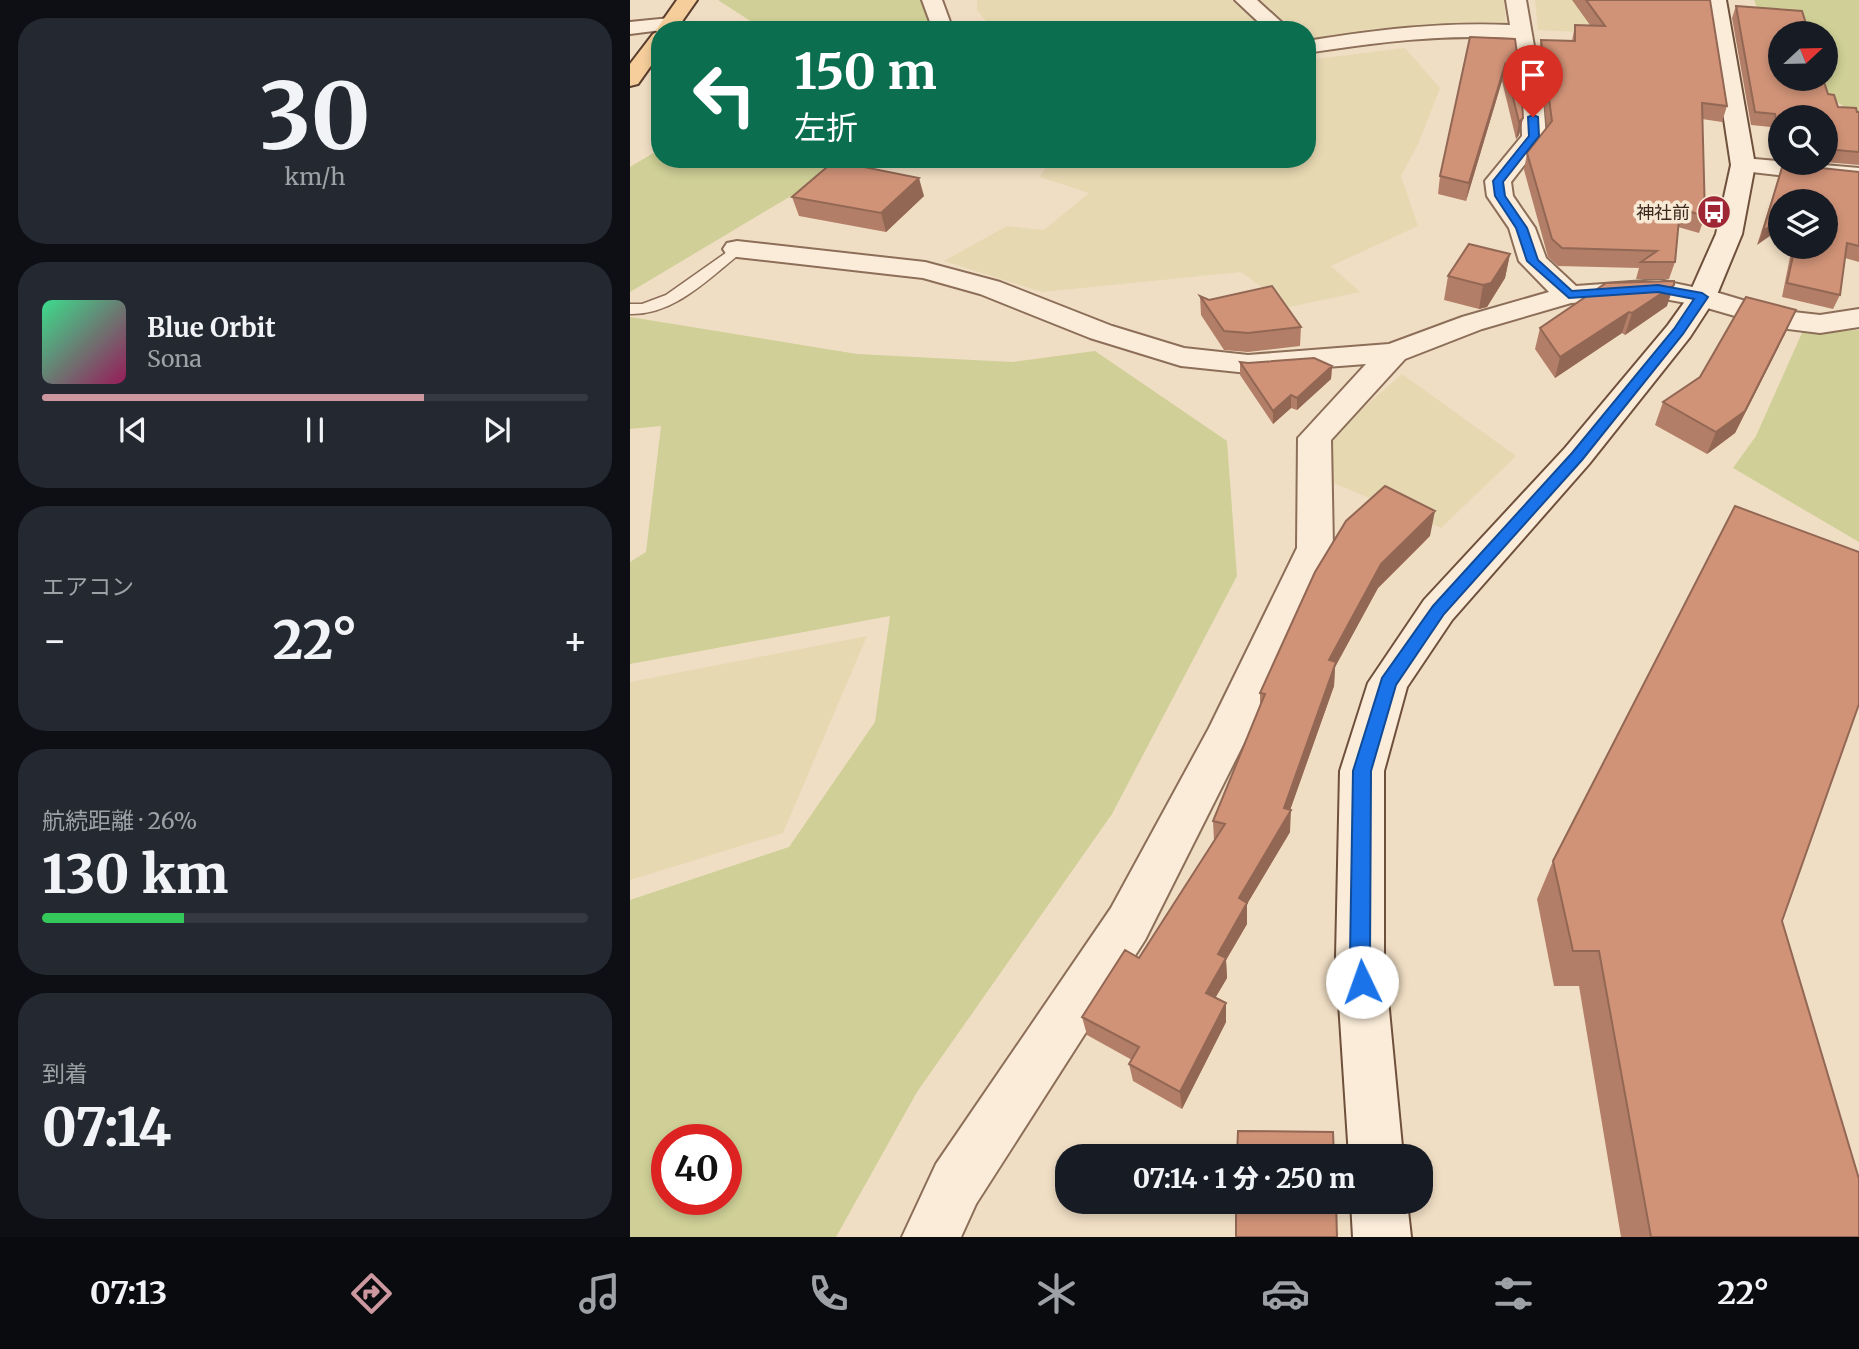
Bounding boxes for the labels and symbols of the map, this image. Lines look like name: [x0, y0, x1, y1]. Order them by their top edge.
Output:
north arrow: [1768, 21, 1838, 91]
pin: [1503, 45, 1563, 117]
bus stop icon: 神社前: [1695, 193, 1733, 231]
place label: 神社前: [1636, 201, 1690, 224]
position arrow: [1325, 945, 1399, 1019]
speed limit sign: 40: [651, 1124, 742, 1215]

